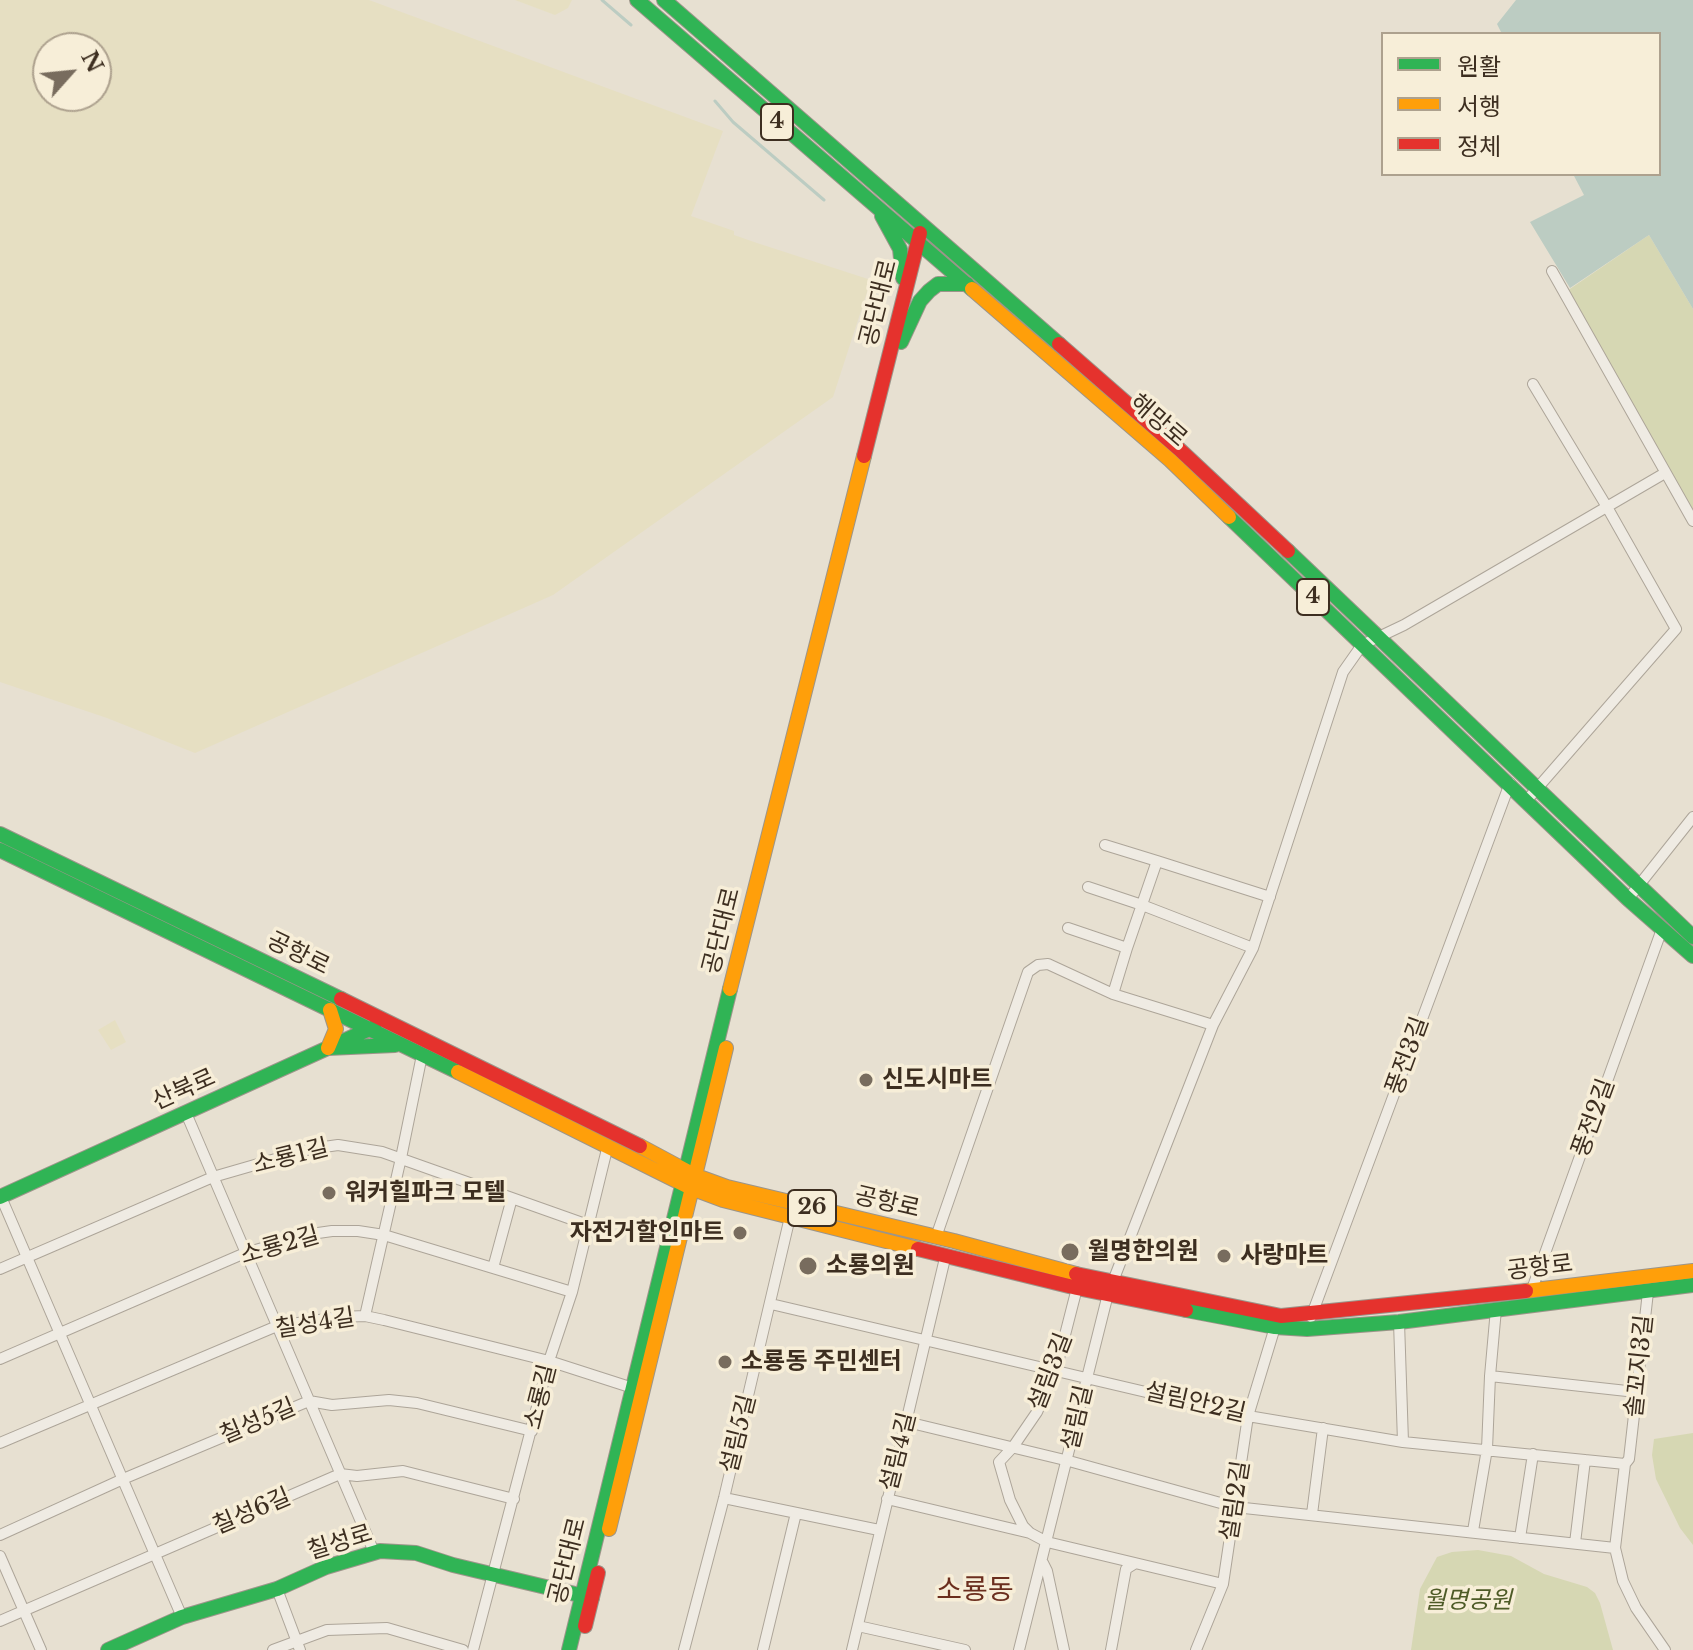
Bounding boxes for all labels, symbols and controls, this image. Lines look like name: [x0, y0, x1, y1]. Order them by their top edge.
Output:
north arrow: [32, 32, 112, 112]
legend: [1381, 32, 1661, 176]
text: N: [75, 46, 109, 77]
text: 원활: [1457, 52, 1501, 81]
text: 서행: [1457, 92, 1501, 121]
road number: 4: [761, 104, 793, 140]
text: 정체: [1457, 132, 1501, 161]
street label: 공단대로: [854, 257, 904, 349]
street label: 해망로: [1124, 388, 1192, 454]
road number: 4: [1297, 579, 1329, 615]
street label: 공단대로: [697, 885, 747, 977]
street label: 공항로: [262, 927, 334, 981]
street label: 풍전3길: [1381, 1013, 1435, 1099]
street label: 산북로: [148, 1063, 220, 1117]
place label: 신도시마트: [882, 1066, 992, 1094]
marker: 신도시마트: [857, 1071, 875, 1089]
street label: 풍전2길: [1567, 1075, 1621, 1161]
street label: 소룡1길: [250, 1134, 332, 1180]
place label: 워커힐파크 모텔: [345, 1179, 506, 1207]
street label: 공항로: [851, 1182, 923, 1224]
marker: 워커힐파크 모텔: [320, 1184, 338, 1202]
road number: 26: [788, 1190, 836, 1226]
place label: 자전거할인마트: [569, 1219, 724, 1247]
street label: 소룡2길: [237, 1221, 323, 1271]
marker: 자전거할인마트: [731, 1224, 749, 1242]
place label: 월명한의원: [1088, 1238, 1198, 1266]
marker: 월명한의원: [1059, 1241, 1081, 1263]
place label: 사랑마트: [1240, 1242, 1328, 1270]
marker: 사랑마트: [1215, 1247, 1233, 1265]
street label: 공항로: [1505, 1250, 1575, 1286]
place label: 소룡의원: [826, 1252, 914, 1280]
marker: 소룡의원: [797, 1255, 819, 1277]
street label: 칠성4길: [273, 1303, 357, 1345]
street label: 솔꼬지3길: [1620, 1313, 1660, 1419]
street label: 설림3길: [1023, 1329, 1079, 1415]
place label: 소룡동 주민센터: [741, 1348, 902, 1376]
marker: 소룡동 주민센터: [716, 1353, 734, 1371]
street label: 소룡길: [519, 1361, 563, 1433]
street label: 설림안2길: [1142, 1377, 1248, 1429]
street label: 설림길: [1057, 1382, 1099, 1454]
street label: 설림5길: [715, 1392, 763, 1476]
street label: 칠성5길: [216, 1393, 300, 1451]
street label: 설림4길: [875, 1410, 923, 1494]
street label: 설림2길: [1215, 1459, 1257, 1543]
street label: 칠성6길: [209, 1483, 295, 1541]
street label: 공단대로: [543, 1515, 593, 1607]
street label: 칠성로: [304, 1520, 376, 1566]
district label: 소룡동: [936, 1574, 1014, 1608]
park label: 월명공원: [1424, 1587, 1512, 1615]

